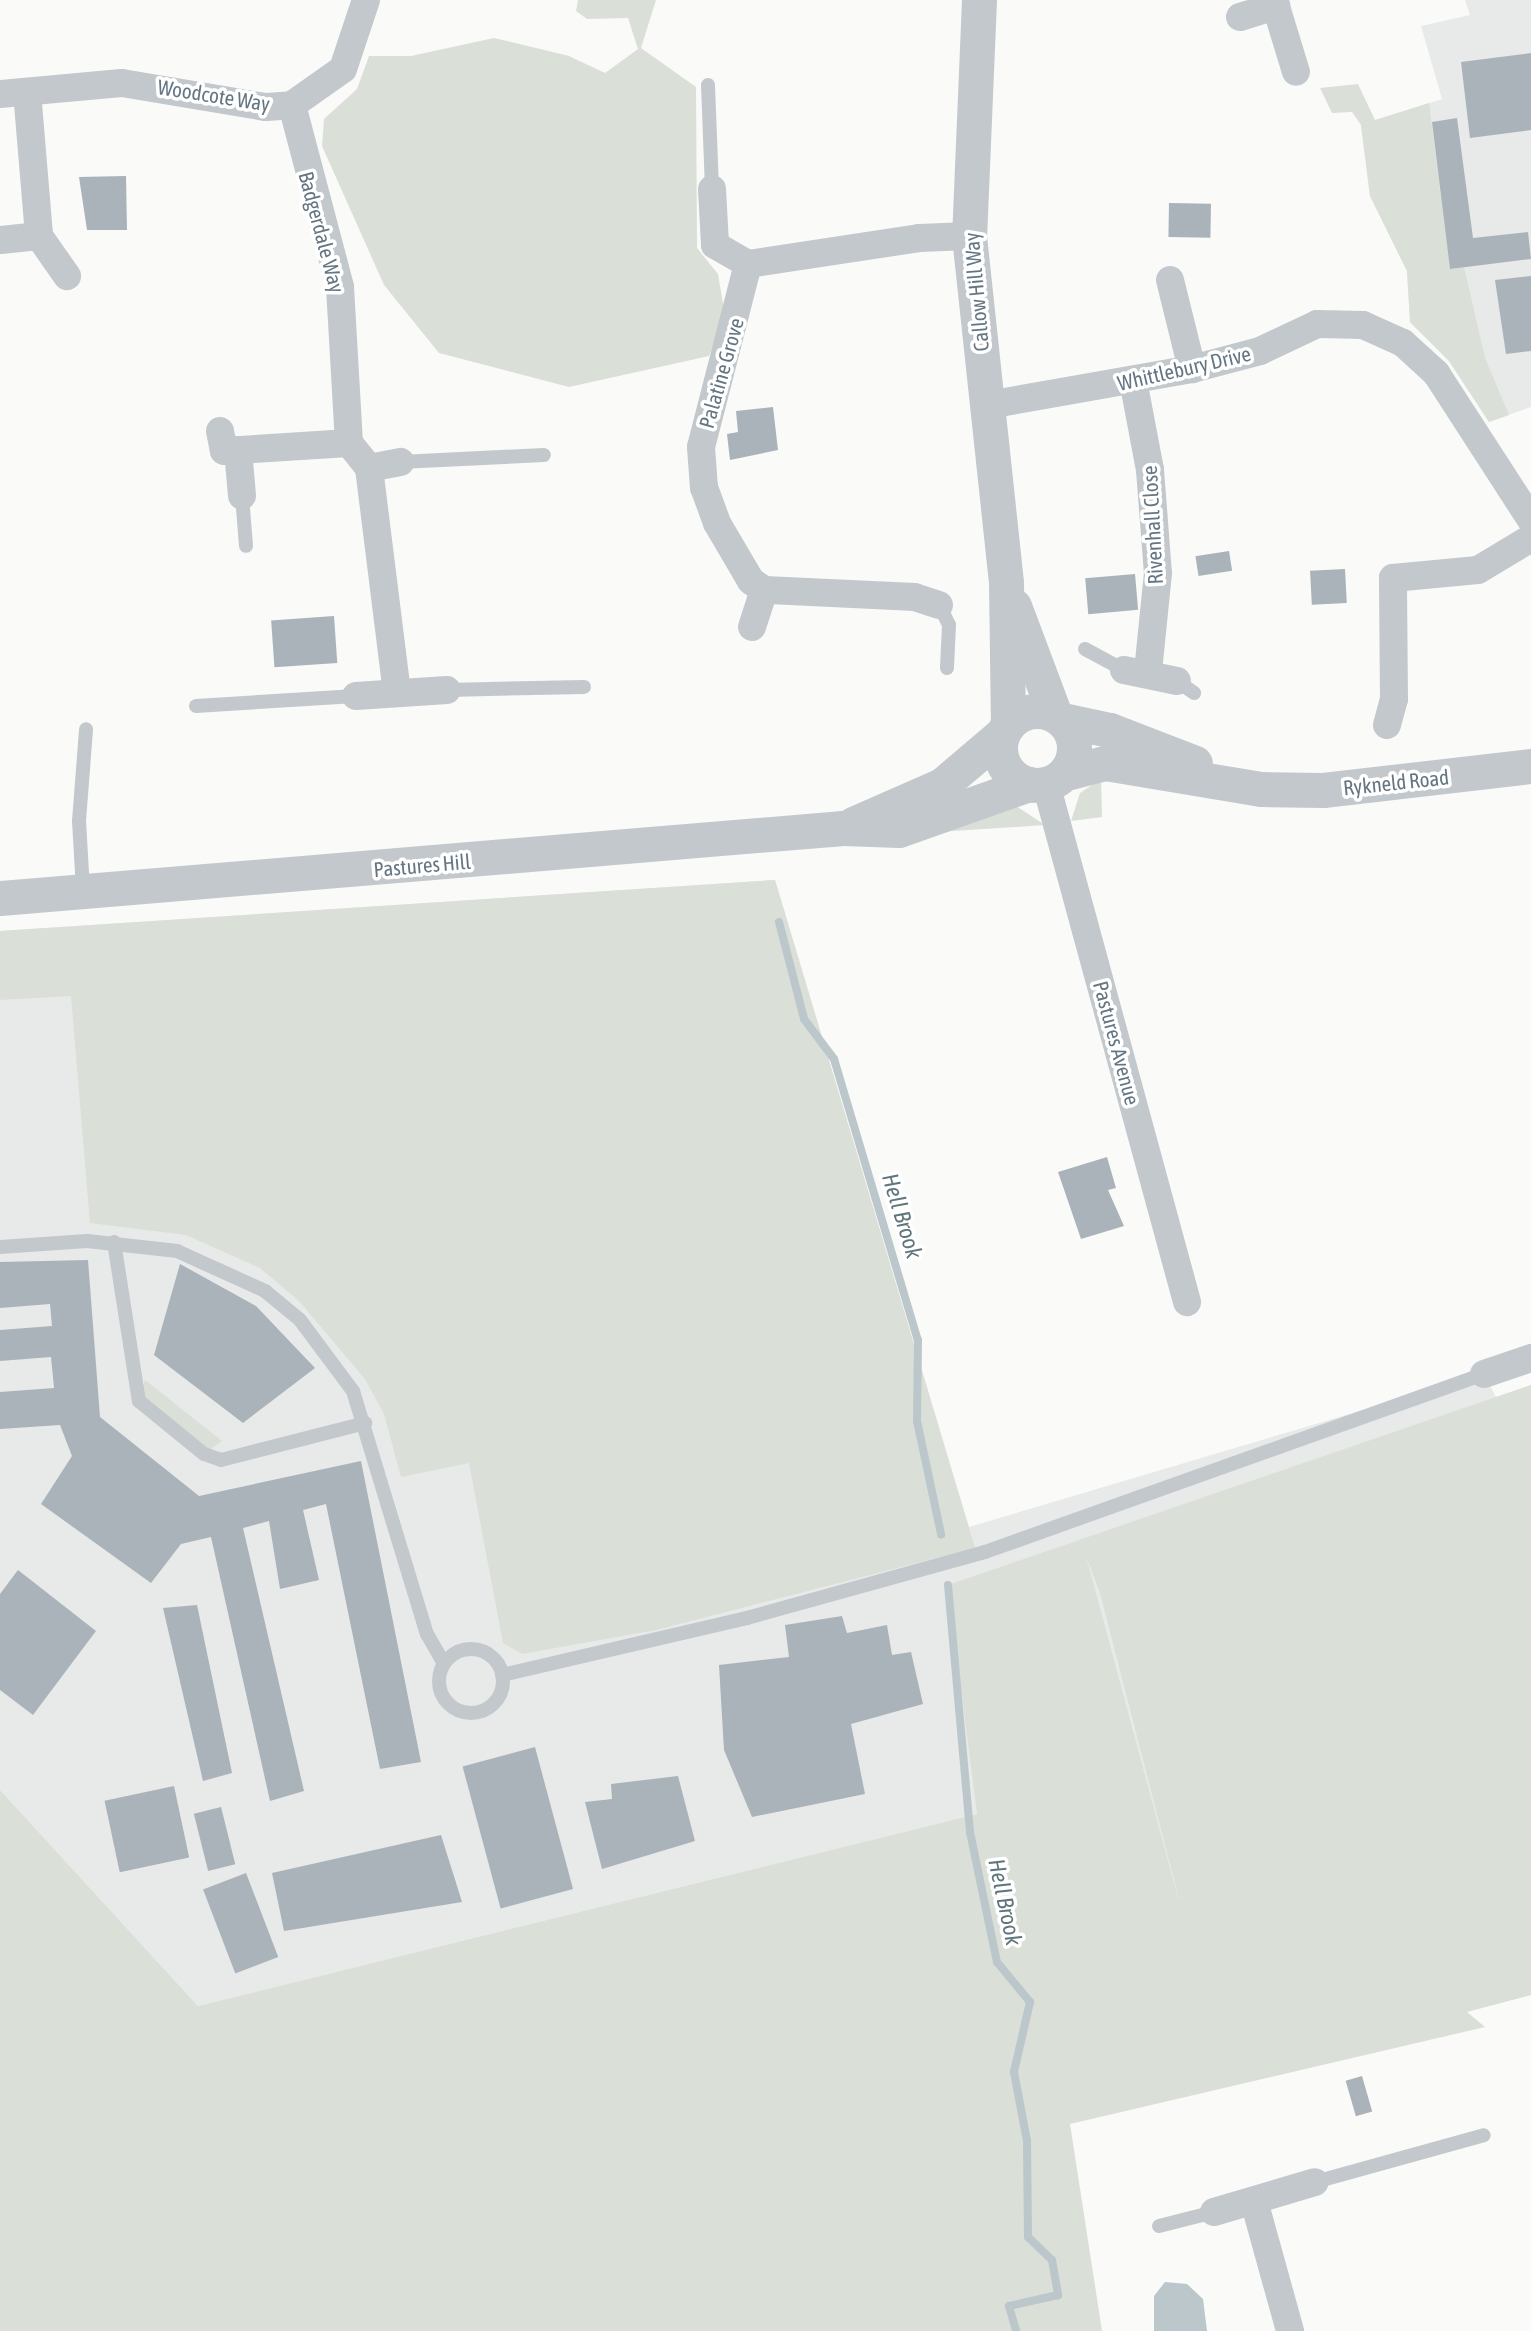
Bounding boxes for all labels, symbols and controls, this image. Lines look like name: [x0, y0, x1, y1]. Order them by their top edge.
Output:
street label: Woodcote Way: [156, 74, 272, 116]
street label: Badgerdale Way: [294, 169, 350, 295]
street label: Callow Hill Way: [958, 231, 994, 353]
street label: Palatine Grove: [693, 315, 749, 431]
street label: Whittlebury Drive: [1115, 340, 1253, 396]
street label: Rivenhall Close: [1136, 465, 1168, 585]
street label: Rykneld Road: [1342, 764, 1450, 800]
street label: Pastures Hill: [372, 848, 472, 882]
street label: Pastures Avenue: [1088, 978, 1146, 1108]
water label: Hell Brook: [876, 1170, 928, 1262]
water label: Hell Brook: [982, 1856, 1028, 1948]

